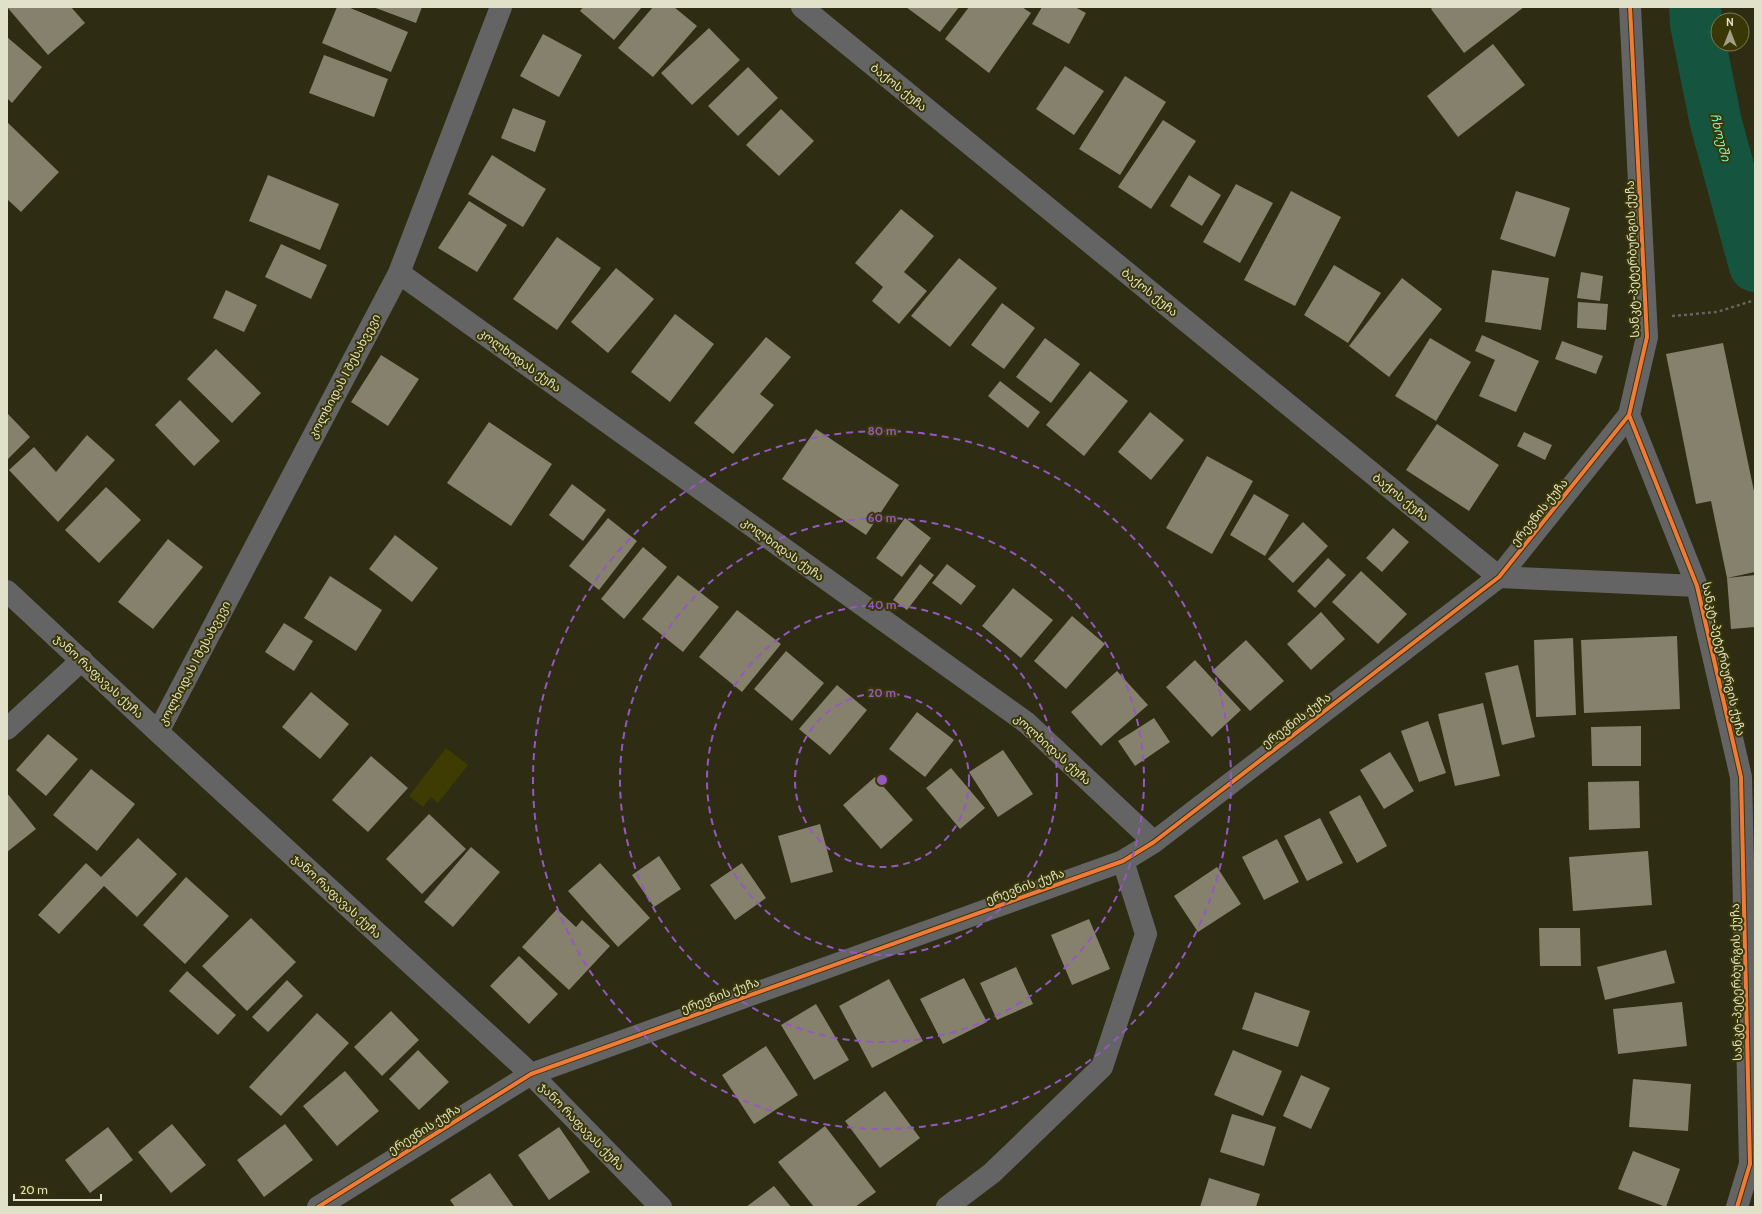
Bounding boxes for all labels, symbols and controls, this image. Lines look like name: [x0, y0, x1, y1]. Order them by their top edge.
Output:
north arrow: [1710, 12, 1750, 52]
text: N: [1726, 15, 1734, 29]
street label: ბაქოს ქუჩა: [868, 60, 930, 114]
water label: ჩხოუში: [1706, 111, 1735, 164]
street label: სანკტ-პეტერბურგის ქუჩა: [1622, 180, 1642, 338]
street label: ბაქოს ქუჩა: [1119, 265, 1181, 319]
street label: კოლხიდას I შესახვევი: [305, 311, 384, 441]
street label: კოლხიდას ქუჩა: [475, 325, 564, 396]
text: 80 m: [868, 423, 896, 438]
street label: ბაქოს ქუჩა: [1370, 470, 1432, 524]
street label: ერევნის ქუჩა: [1507, 475, 1571, 549]
text: 60 m: [868, 510, 896, 525]
street label: კოლხიდას ქუჩა: [738, 514, 827, 585]
street label: სანკტ-პეტერბურგის ქუჩა: [1699, 581, 1749, 737]
text: 40 m: [867, 597, 897, 612]
street label: კოლხიდას I შესახვევი: [155, 598, 234, 728]
street label: ჯანო რაფავას ქუჩა: [51, 631, 147, 721]
text: 20 m: [868, 685, 896, 700]
street label: ერევნის ქუჩა: [1259, 689, 1333, 751]
street label: კოლხიდას ქუჩა: [1011, 710, 1095, 788]
centre of rings: [875, 773, 889, 787]
street label: ჯანო რაფავას ქუჩა: [289, 851, 385, 941]
street label: ერევნის ქუჩა: [984, 865, 1066, 907]
street label: სანკტ-პეტერბურგის ქუჩა: [1727, 903, 1745, 1061]
street label: ერევნის ქუჩა: [679, 974, 761, 1016]
street label: ჯანო რაფავას ქუჩა: [536, 1079, 628, 1173]
street label: ერევნის ქუჩა: [385, 1101, 463, 1157]
scale bar: [14, 1176, 101, 1202]
text: 20 m: [20, 1182, 48, 1197]

